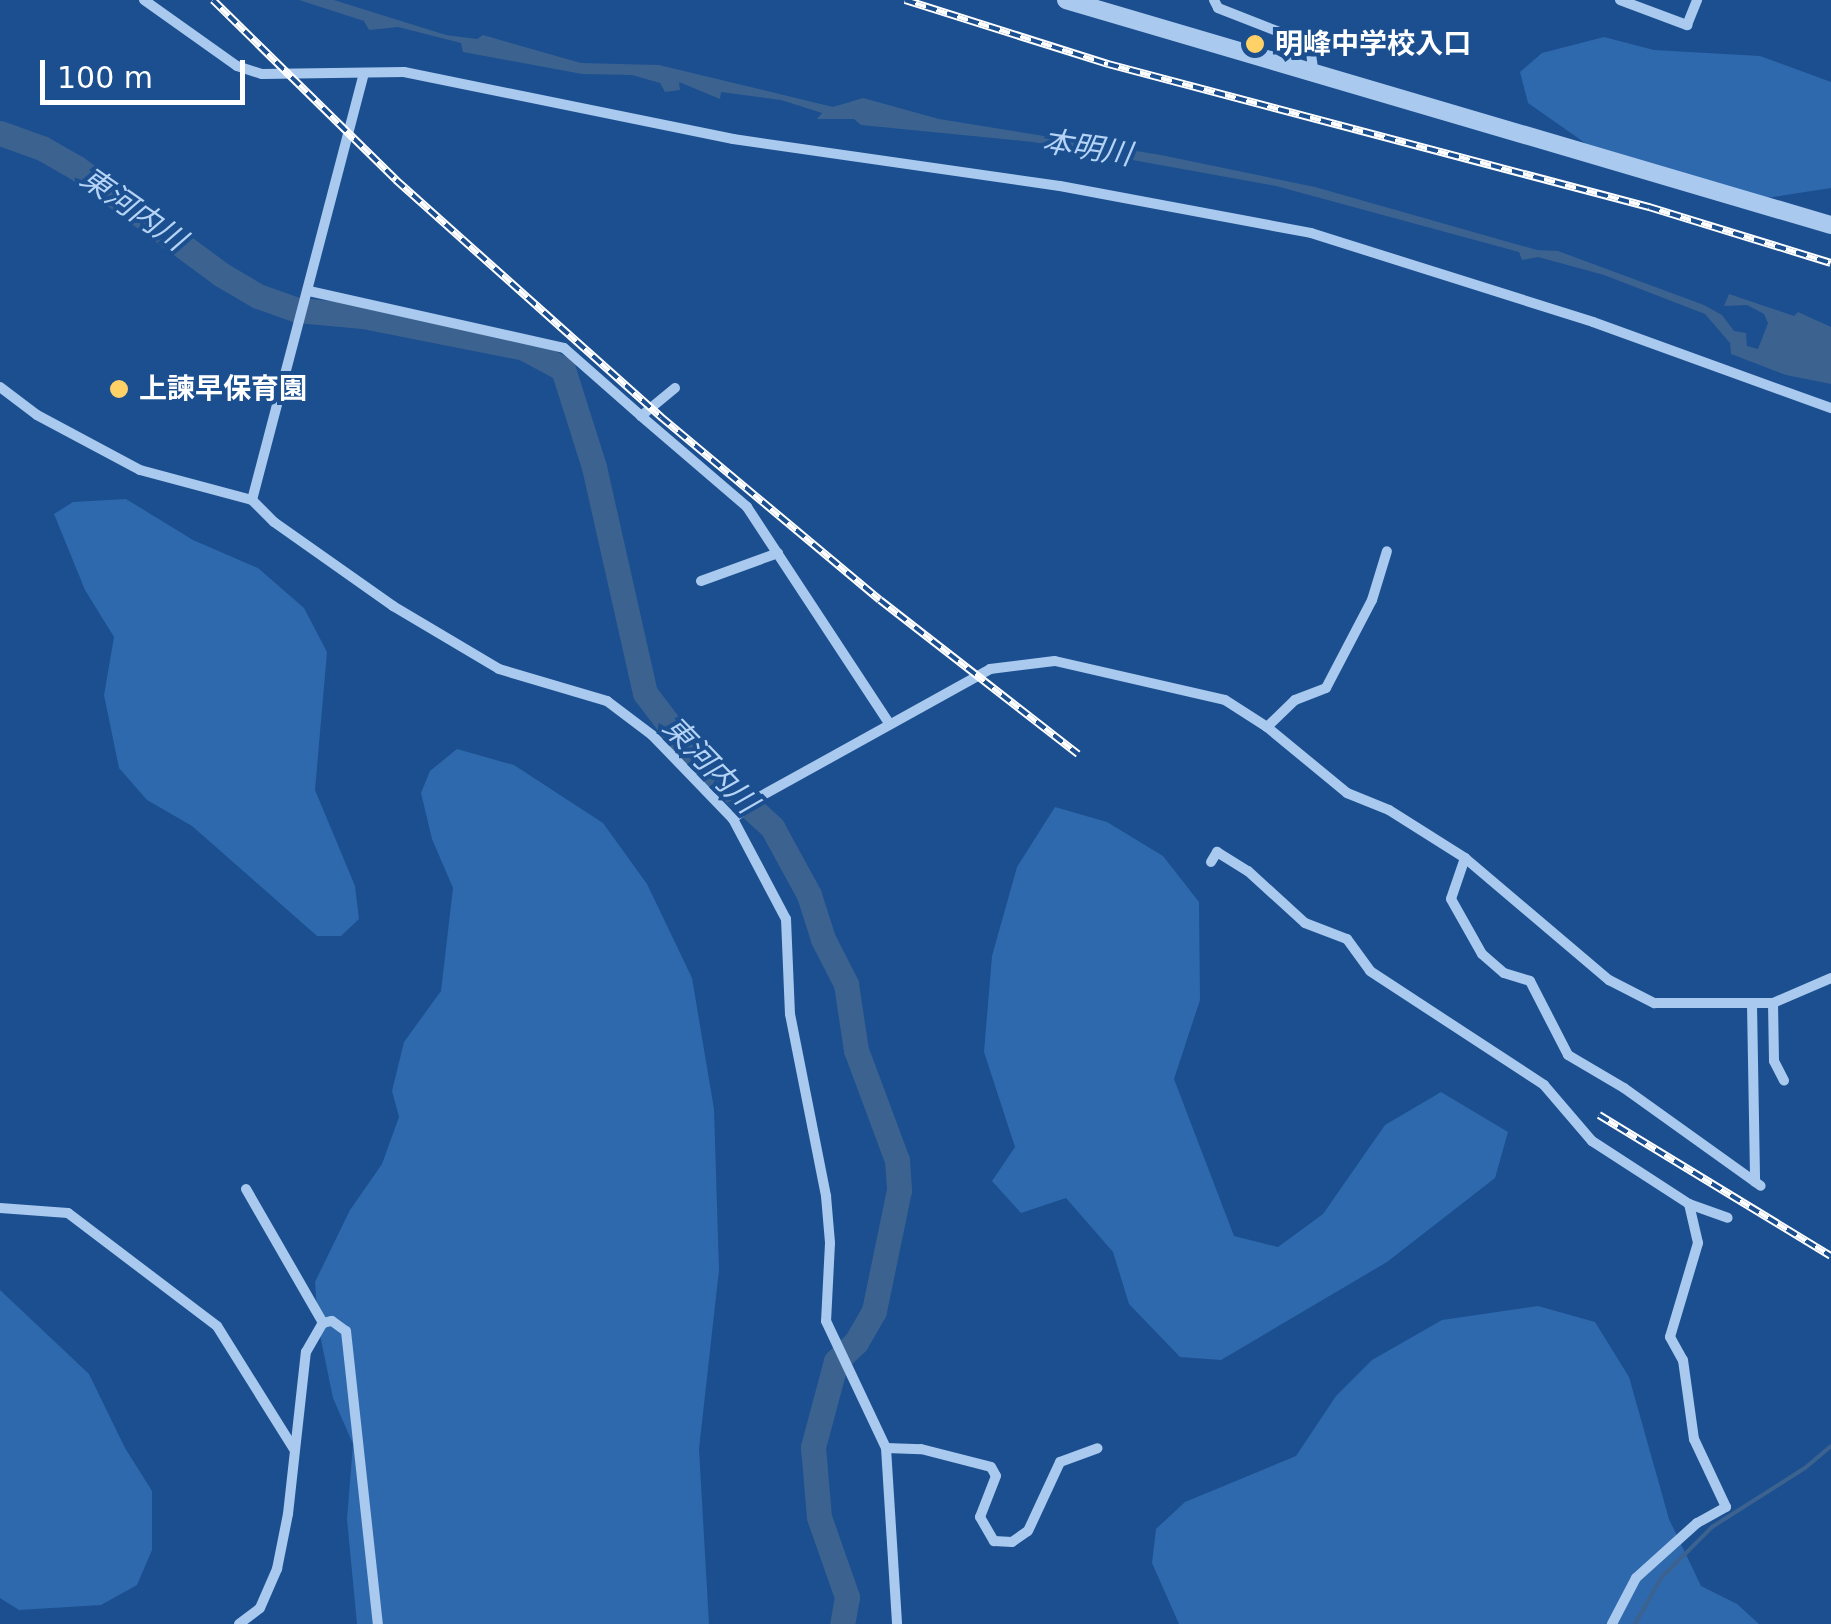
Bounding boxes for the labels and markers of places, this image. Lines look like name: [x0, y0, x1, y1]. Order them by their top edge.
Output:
place label: 明峰中学校入口: [1275, 27, 1471, 61]
marker: 明峰中学校入口: [1244, 33, 1266, 55]
place label: 上諫早保育園: [139, 372, 307, 406]
marker: 上諫早保育園: [108, 378, 130, 400]

